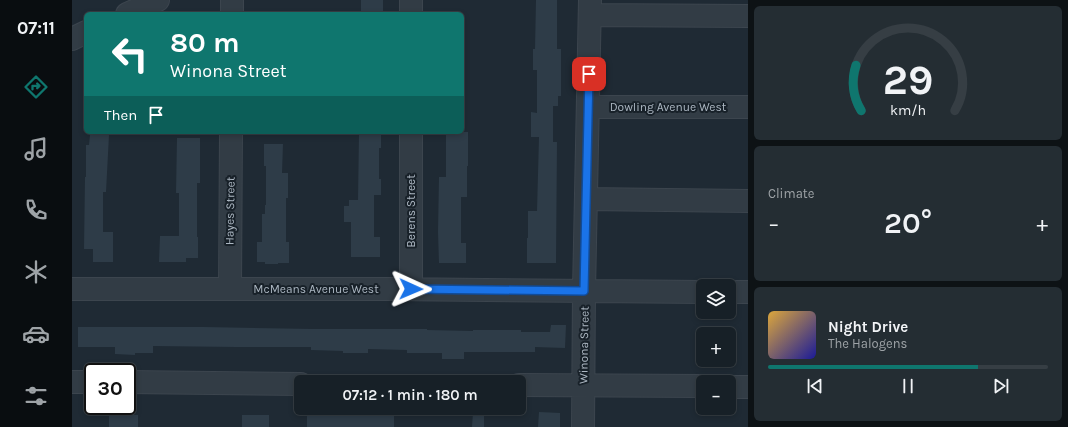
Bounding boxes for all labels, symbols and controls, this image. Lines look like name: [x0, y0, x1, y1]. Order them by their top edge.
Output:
text: 07:11: [17, 17, 55, 39]
text: 80 m: [170, 26, 239, 59]
icon: left: [104, 28, 156, 80]
text: 29: [883, 56, 933, 104]
pin: [572, 57, 606, 91]
text: Winona Street: [170, 60, 287, 82]
icon: arrive: [578, 63, 600, 85]
icon: directions: [22, 73, 50, 101]
street label: Dowling Avenue West: [610, 100, 727, 114]
text: km/h: [890, 102, 926, 119]
icon: arrive: [145, 104, 167, 126]
text: Then: [104, 106, 137, 124]
icon: music: [22, 135, 50, 163]
street label: Berens Street: [404, 174, 418, 248]
street label: Hayes Street: [222, 176, 238, 245]
text: Climate: [768, 186, 814, 201]
icon: phone: [22, 196, 50, 224]
text: 20°: [884, 205, 932, 241]
text: −: [768, 211, 780, 237]
text: +: [1036, 211, 1048, 237]
icon: climate: [22, 258, 50, 286]
position arrow: [390, 268, 432, 310]
map controls: [696, 279, 736, 415]
button: layers: [696, 279, 736, 319]
street label: McMeans Avenue West: [253, 282, 379, 296]
street label: Winona Street: [576, 306, 592, 384]
text: Night Drive: [828, 318, 908, 336]
icon: car: [22, 320, 50, 348]
button: +: [696, 327, 736, 367]
text: The Halogens: [828, 336, 907, 351]
speed limit sign: 30: [84, 363, 136, 415]
button: −: [696, 375, 736, 415]
icon: previous: [804, 375, 826, 397]
icon: pause: [897, 375, 919, 397]
icon: next: [990, 375, 1012, 397]
icon: filters: [22, 382, 50, 410]
text: 07:12 · 1 min · 180 m: [342, 386, 478, 404]

